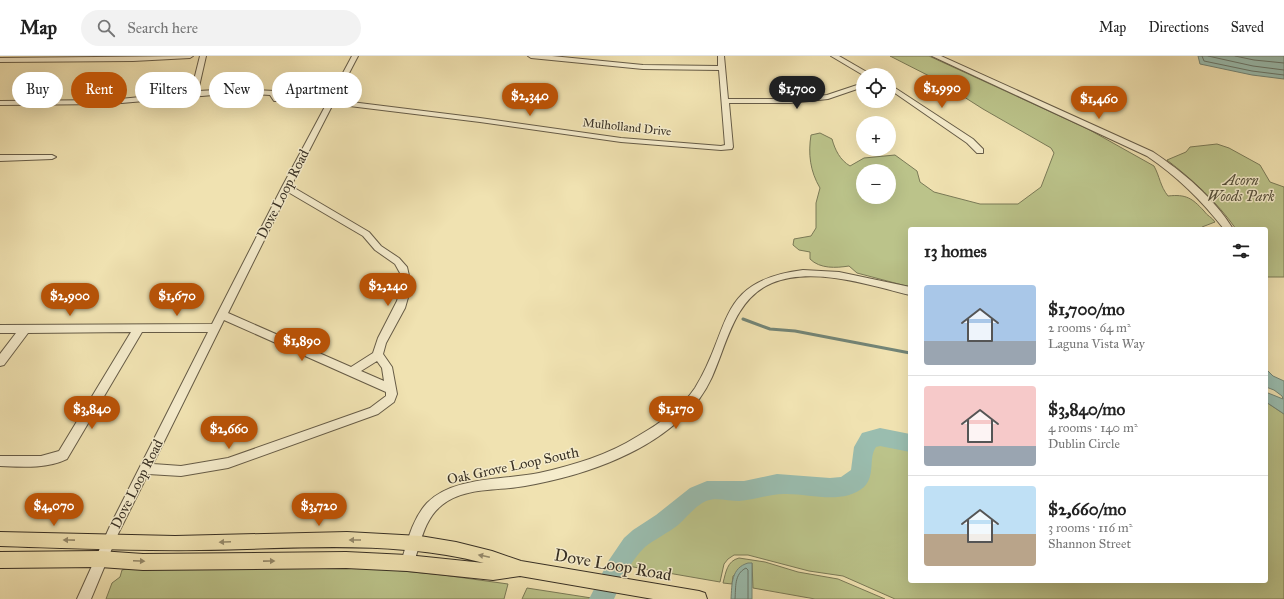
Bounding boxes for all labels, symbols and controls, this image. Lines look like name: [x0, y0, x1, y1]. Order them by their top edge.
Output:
search box: [81, 10, 361, 46]
text: Map: [20, 16, 57, 39]
icon: search: [95, 17, 117, 39]
text: Search here: [127, 19, 198, 37]
text: Map: [1099, 19, 1126, 36]
text: Directions: [1148, 19, 1209, 36]
text: Saved: [1231, 19, 1264, 36]
map controls: [856, 68, 896, 204]
button: locate: [856, 68, 896, 108]
chip: Buy: [12, 72, 63, 108]
chip: Rent: [71, 72, 127, 108]
chip: Filters: [135, 72, 201, 108]
chip: New: [209, 72, 264, 108]
chip: Apartment: [272, 72, 362, 108]
pin: $1,990: [909, 75, 975, 109]
pin: $1,700: [764, 76, 830, 110]
text: $1,990: [923, 80, 961, 96]
text: $1,700: [778, 81, 816, 97]
pin: $2,340: [497, 83, 563, 117]
pin: $1,460: [1066, 86, 1132, 120]
text: $2,340: [511, 88, 549, 104]
text: $1,460: [1080, 91, 1118, 107]
street label: Mulholland Drive: [582, 115, 672, 139]
button: +: [856, 116, 896, 156]
street label: Dove Loop Road: [253, 146, 313, 242]
button: −: [856, 164, 896, 204]
park label: Acorn Woods Park: [1208, 172, 1275, 205]
icon: filters: [1230, 240, 1252, 262]
text: 13 homes: [924, 241, 987, 262]
pin: $2,240: [355, 273, 421, 307]
text: $2,240: [368, 278, 408, 294]
pin: $2,900: [37, 283, 103, 317]
pin: $1,670: [144, 283, 210, 317]
text: $2,900: [50, 288, 90, 304]
text: $1,670: [158, 288, 196, 304]
text: $1,700/mo: [1048, 299, 1125, 320]
icon: home: [956, 301, 1004, 349]
text: 2 rooms · 64 m²: [1048, 320, 1131, 336]
pin: $1,890: [269, 328, 335, 362]
text: $1,890: [283, 333, 321, 349]
text: Laguna Vista Way: [1048, 336, 1145, 352]
pin: $3,840: [59, 396, 125, 430]
pin: $1,170: [643, 396, 709, 430]
text: $3,840/mo: [1048, 399, 1125, 420]
text: $3,840: [73, 401, 111, 417]
text: $1,170: [658, 401, 694, 417]
icon: home: [956, 402, 1004, 450]
pin: $2,660: [196, 416, 262, 450]
text: 4 rooms · 140 m²: [1048, 420, 1138, 436]
text: $2,660: [210, 421, 248, 437]
street label: Dove Loop Road: [107, 436, 167, 532]
text: Dublin Circle: [1048, 436, 1120, 452]
street label: Oak Grove Loop South: [446, 444, 581, 488]
pin: $4,070: [21, 493, 87, 527]
pin: $3,720: [286, 493, 352, 527]
text: $4,070: [34, 498, 74, 514]
text: $3,720: [301, 498, 337, 514]
text: $2,660/mo: [1048, 499, 1126, 520]
icon: home: [956, 502, 1004, 550]
text: 3 rooms · 116 m²: [1048, 520, 1133, 536]
text: Shannon Street: [1048, 536, 1131, 552]
one-way arrow: [62, 537, 75, 543]
one-way arrow: [348, 537, 361, 543]
one-way arrow: [218, 539, 231, 545]
street label: Dove Loop Road: [553, 544, 674, 586]
one-way arrow: [478, 552, 490, 558]
one-way arrow: [263, 557, 275, 564]
one-way arrow: [133, 558, 145, 565]

